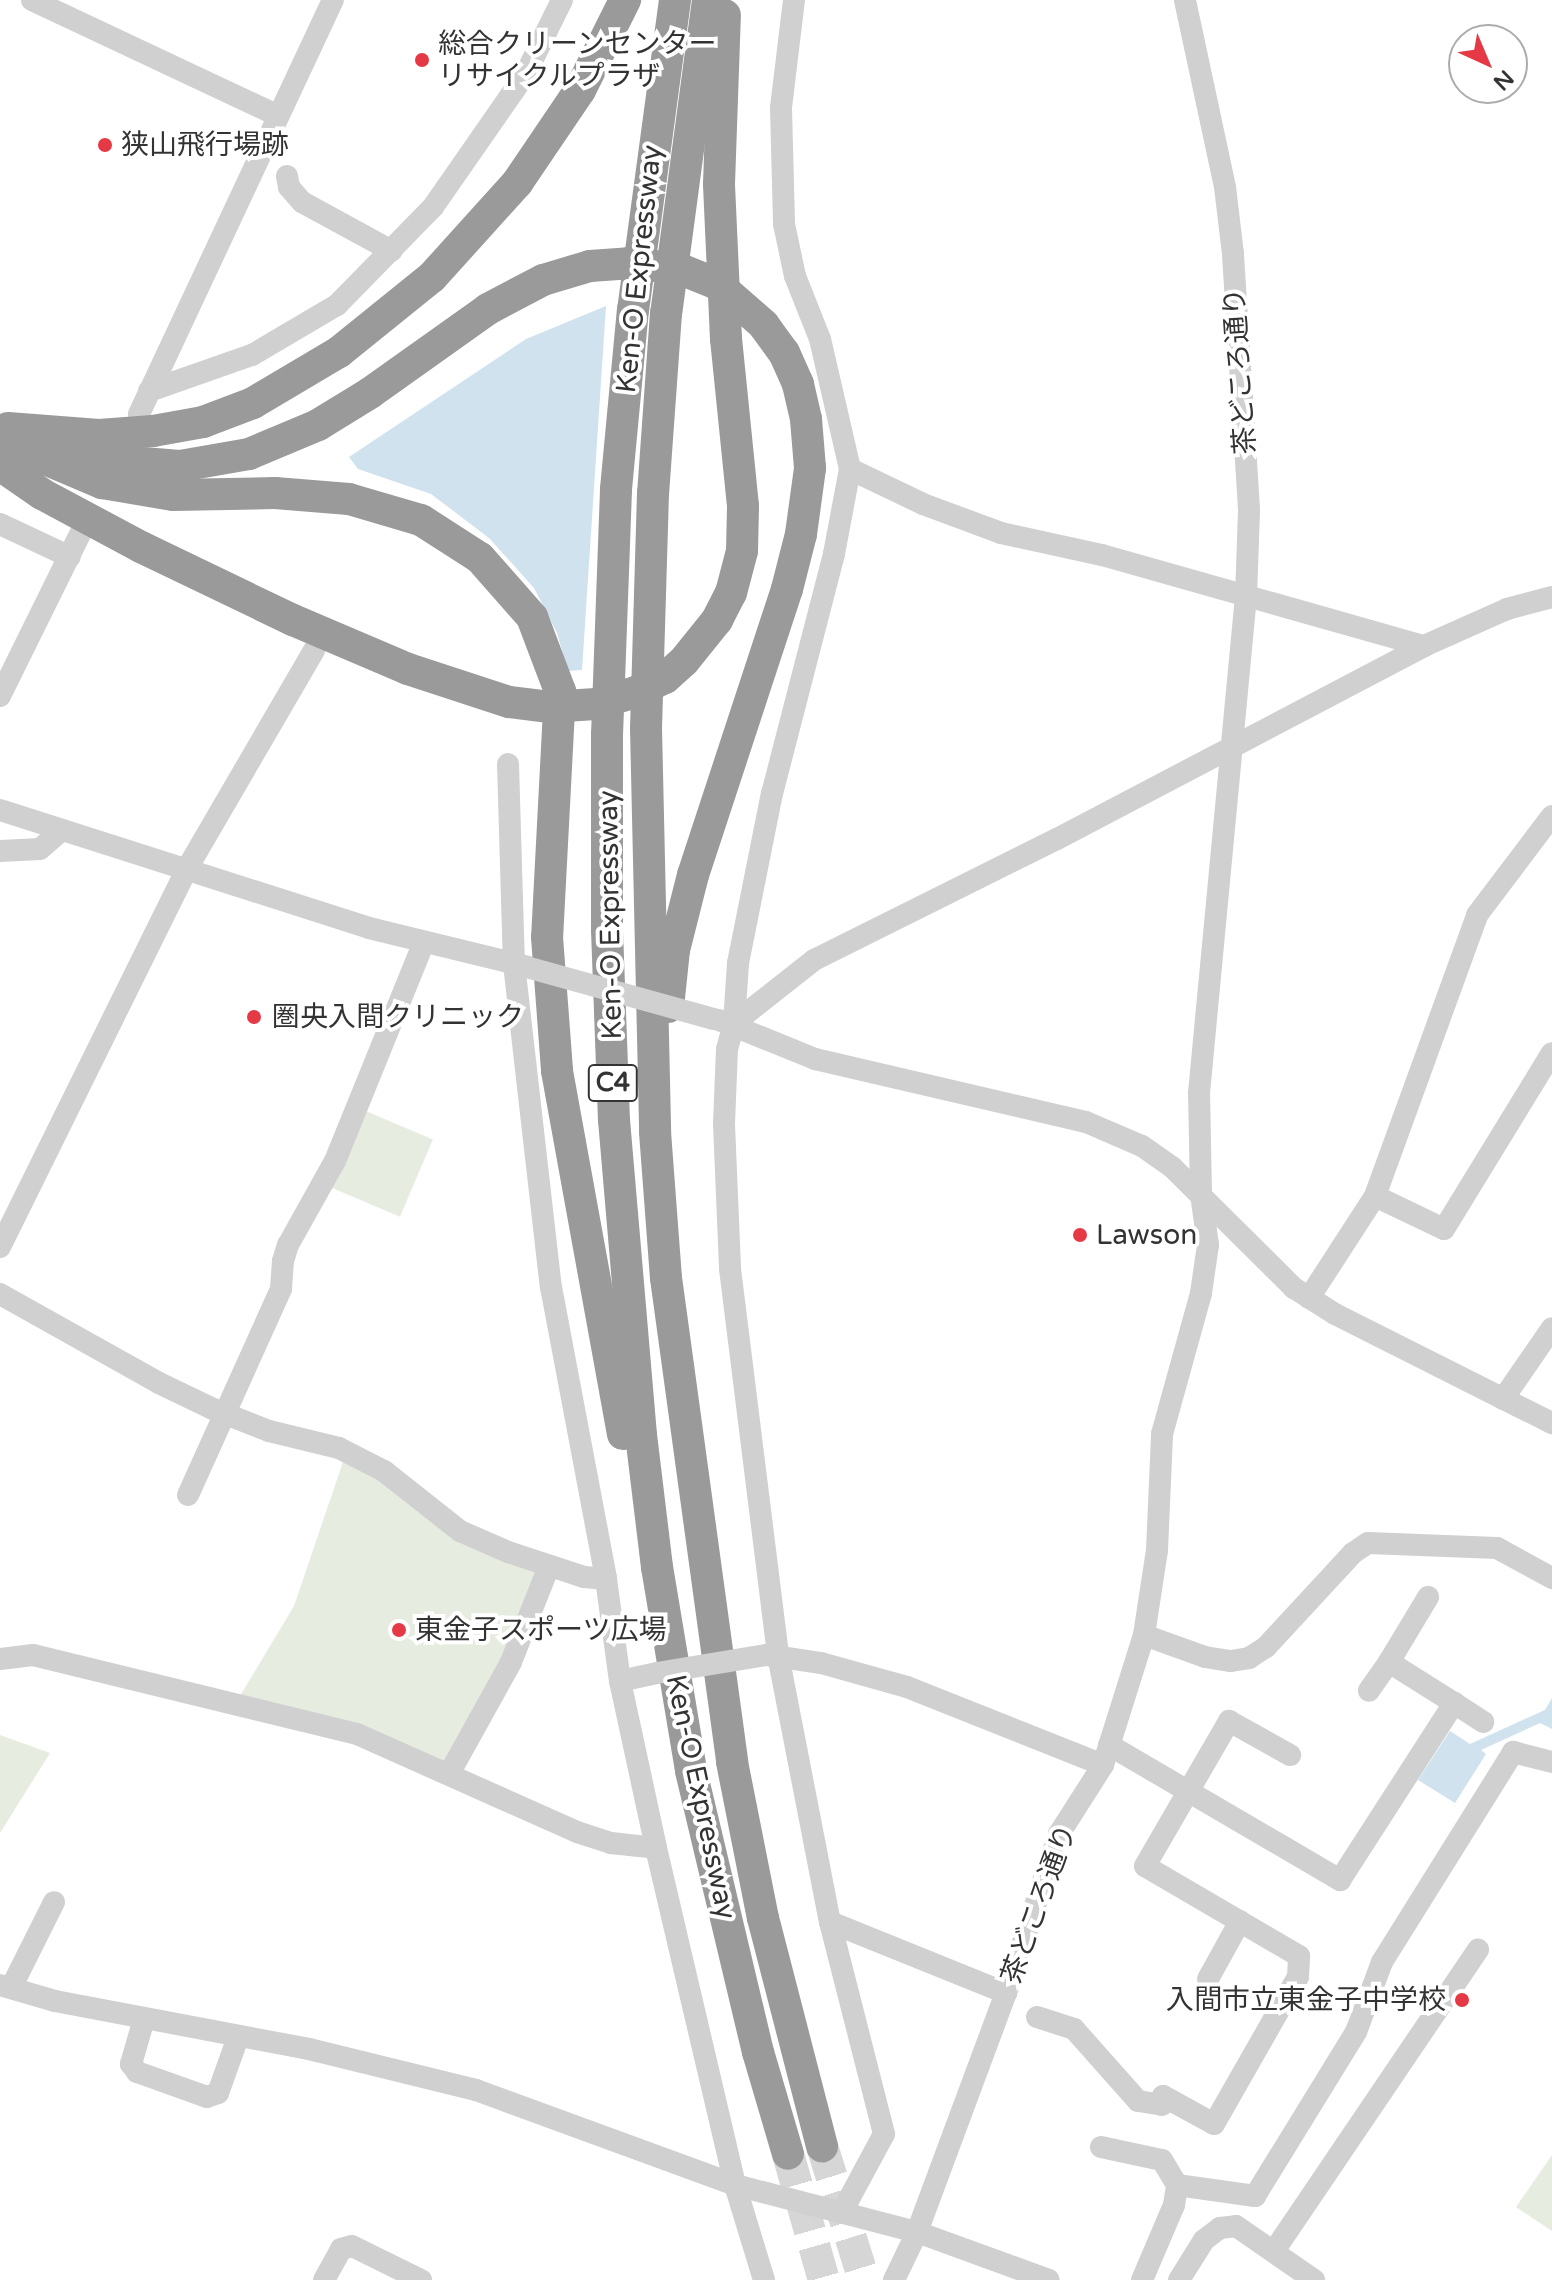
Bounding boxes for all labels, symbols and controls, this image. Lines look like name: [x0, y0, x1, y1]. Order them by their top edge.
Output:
north arrow: [1448, 24, 1528, 104]
place label: 総合クリーンセンター リサイクルプラザ: [438, 27, 718, 93]
marker: 総合クリーンセンター リサイクルプラザ: [413, 51, 431, 69]
text: N: [1488, 64, 1519, 95]
place label: 狭山飛行場跡: [121, 128, 289, 162]
marker: 狭山飛行場跡: [96, 136, 114, 154]
street label: Ken-O Expressway: [609, 143, 669, 395]
street label: 茶どころ通り: [1217, 286, 1263, 456]
street label: Ken-O Expressway: [591, 790, 629, 1040]
place label: 圏央入間クリニック: [272, 1000, 524, 1034]
marker: 圏央入間クリニック: [243, 1006, 265, 1028]
road number: C4: [587, 1061, 639, 1105]
place label: Lawson: [1096, 1218, 1197, 1252]
marker: Lawson: [1071, 1226, 1089, 1244]
place label: 東金子スポーツ広場: [415, 1613, 667, 1647]
marker: 東金子スポーツ広場: [390, 1621, 408, 1639]
street label: Ken-O Expressway: [659, 1672, 743, 1922]
street label: 茶どころ通り: [994, 1819, 1084, 1989]
place label: 入間市立東金子中学校: [1166, 1983, 1446, 2017]
marker: 入間市立東金子中学校: [1453, 1991, 1471, 2009]

